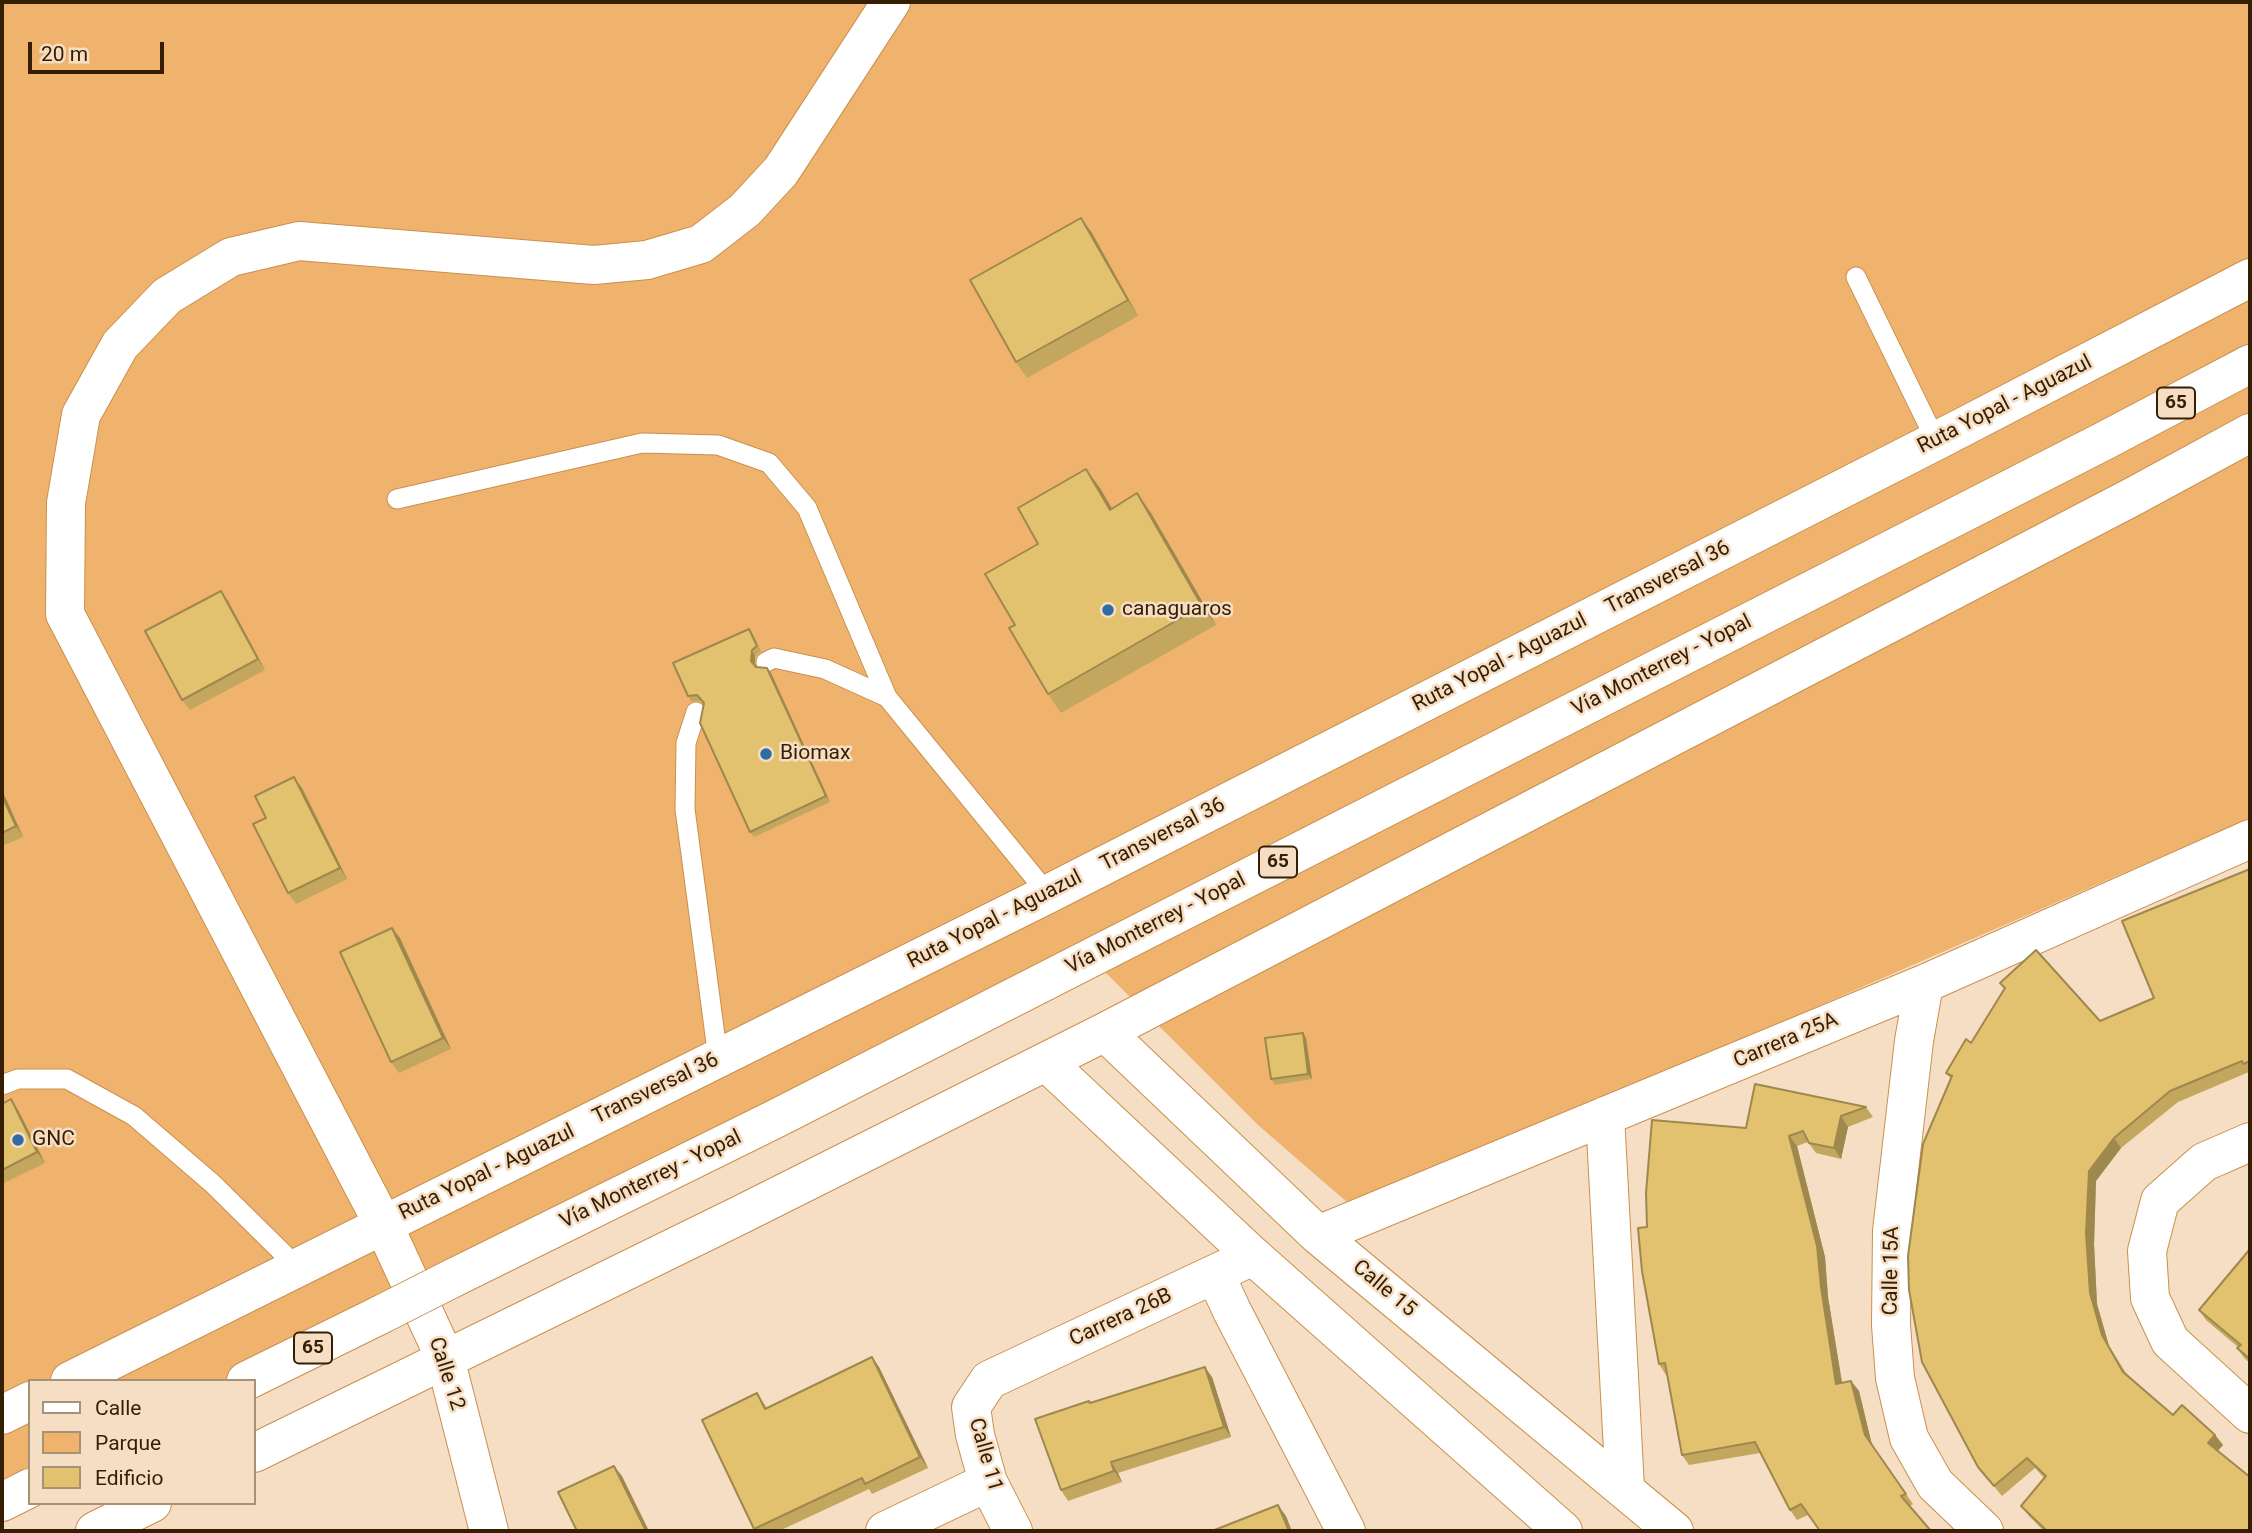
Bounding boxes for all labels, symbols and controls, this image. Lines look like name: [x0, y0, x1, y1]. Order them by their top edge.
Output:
scale bar: [32, 28, 168, 72]
text: 20 m: [41, 42, 88, 66]
street label: Ruta Yopal - Aguazul: [1914, 350, 2096, 460]
road number: 65: [2157, 388, 2195, 418]
street label: Transversal 36: [1601, 536, 1735, 620]
place label: canaguaros: [1122, 597, 1232, 623]
marker: canaguaros: [1100, 602, 1116, 618]
street label: Ruta Yopal - Aguazul: [1409, 608, 1591, 718]
street label: Vía Monterrey - Yopal: [1568, 610, 1756, 722]
place label: Biomax: [780, 741, 850, 767]
marker: Biomax: [758, 746, 774, 762]
street label: Transversal 36: [1096, 793, 1230, 877]
road number: 65: [1259, 846, 1297, 877]
street label: Ruta Yopal - Aguazul: [904, 865, 1086, 975]
street label: Vía Monterrey - Yopal: [1062, 868, 1250, 980]
street label: Carrera 25A: [1730, 1008, 1842, 1074]
street label: Transversal 36: [589, 1048, 723, 1130]
street label: Ruta Yopal - Aguazul: [395, 1120, 579, 1226]
street label: Vía Monterrey - Yopal: [556, 1125, 746, 1235]
place label: GNC: [32, 1127, 75, 1153]
marker: GNC: [10, 1132, 26, 1148]
street label: Calle 15A: [1879, 1226, 1905, 1316]
street label: Calle 15: [1347, 1255, 1421, 1323]
street label: Carrera 26B: [1066, 1283, 1176, 1353]
road number: 65: [294, 1332, 332, 1364]
street label: Calle 12: [422, 1334, 470, 1414]
legend: [28, 1379, 256, 1505]
text: Calle: [95, 1396, 141, 1420]
street label: Calle 11: [963, 1415, 1007, 1495]
text: Parque: [95, 1431, 161, 1455]
text: Edificio: [95, 1466, 163, 1490]

